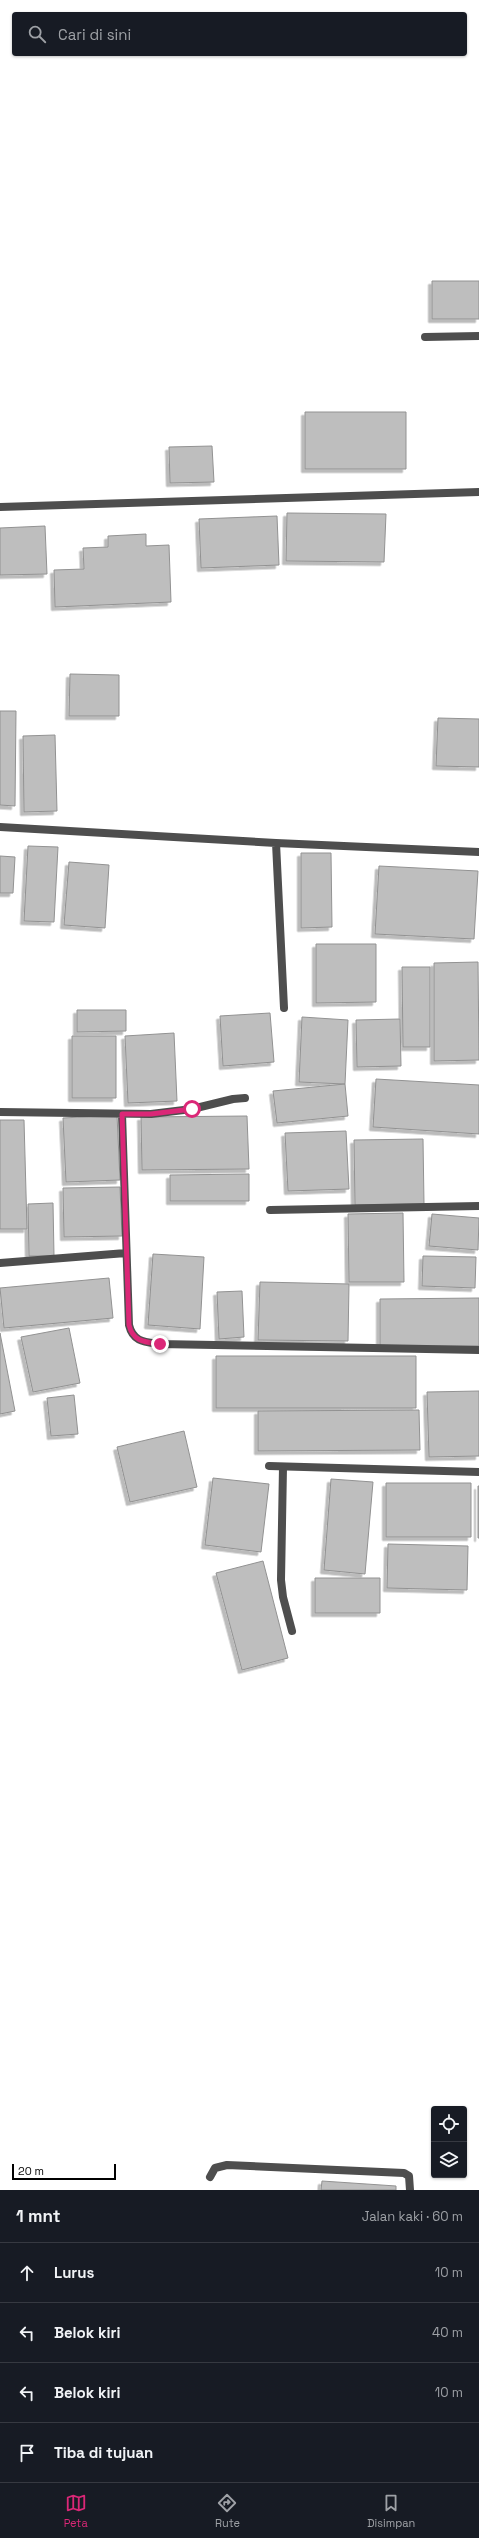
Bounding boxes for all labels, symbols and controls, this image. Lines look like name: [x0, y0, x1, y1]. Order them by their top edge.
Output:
search box: [12, 12, 467, 56]
icon: search: [26, 23, 48, 45]
text: Cari di sini: [58, 25, 131, 44]
route start: [183, 1100, 201, 1118]
route end: [151, 1335, 169, 1353]
map controls: [431, 2106, 467, 2178]
button: locate: [431, 2106, 467, 2142]
button: layers: [431, 2142, 467, 2178]
scale bar: [12, 2162, 116, 2181]
text: 20 m: [18, 2164, 44, 2178]
text: 1 mnt: [16, 2205, 61, 2227]
text: Jalan kaki · 60 m: [362, 2208, 463, 2225]
icon: ahead: [16, 2262, 38, 2284]
text: Lurus: [54, 2263, 94, 2282]
text: 10 m: [435, 2264, 463, 2281]
icon: left: [16, 2322, 38, 2344]
text: Belok kiri: [54, 2323, 120, 2342]
text: 40 m: [432, 2324, 463, 2341]
icon: left: [16, 2382, 38, 2404]
text: Belok kiri: [54, 2383, 120, 2402]
text: 10 m: [435, 2384, 463, 2401]
icon: arrive: [16, 2442, 38, 2464]
text: Tiba di tujuan: [54, 2443, 153, 2462]
tab: Peta: [64, 2492, 88, 2530]
tab: Rute: [215, 2492, 240, 2530]
tab: Disimpan: [367, 2492, 415, 2530]

